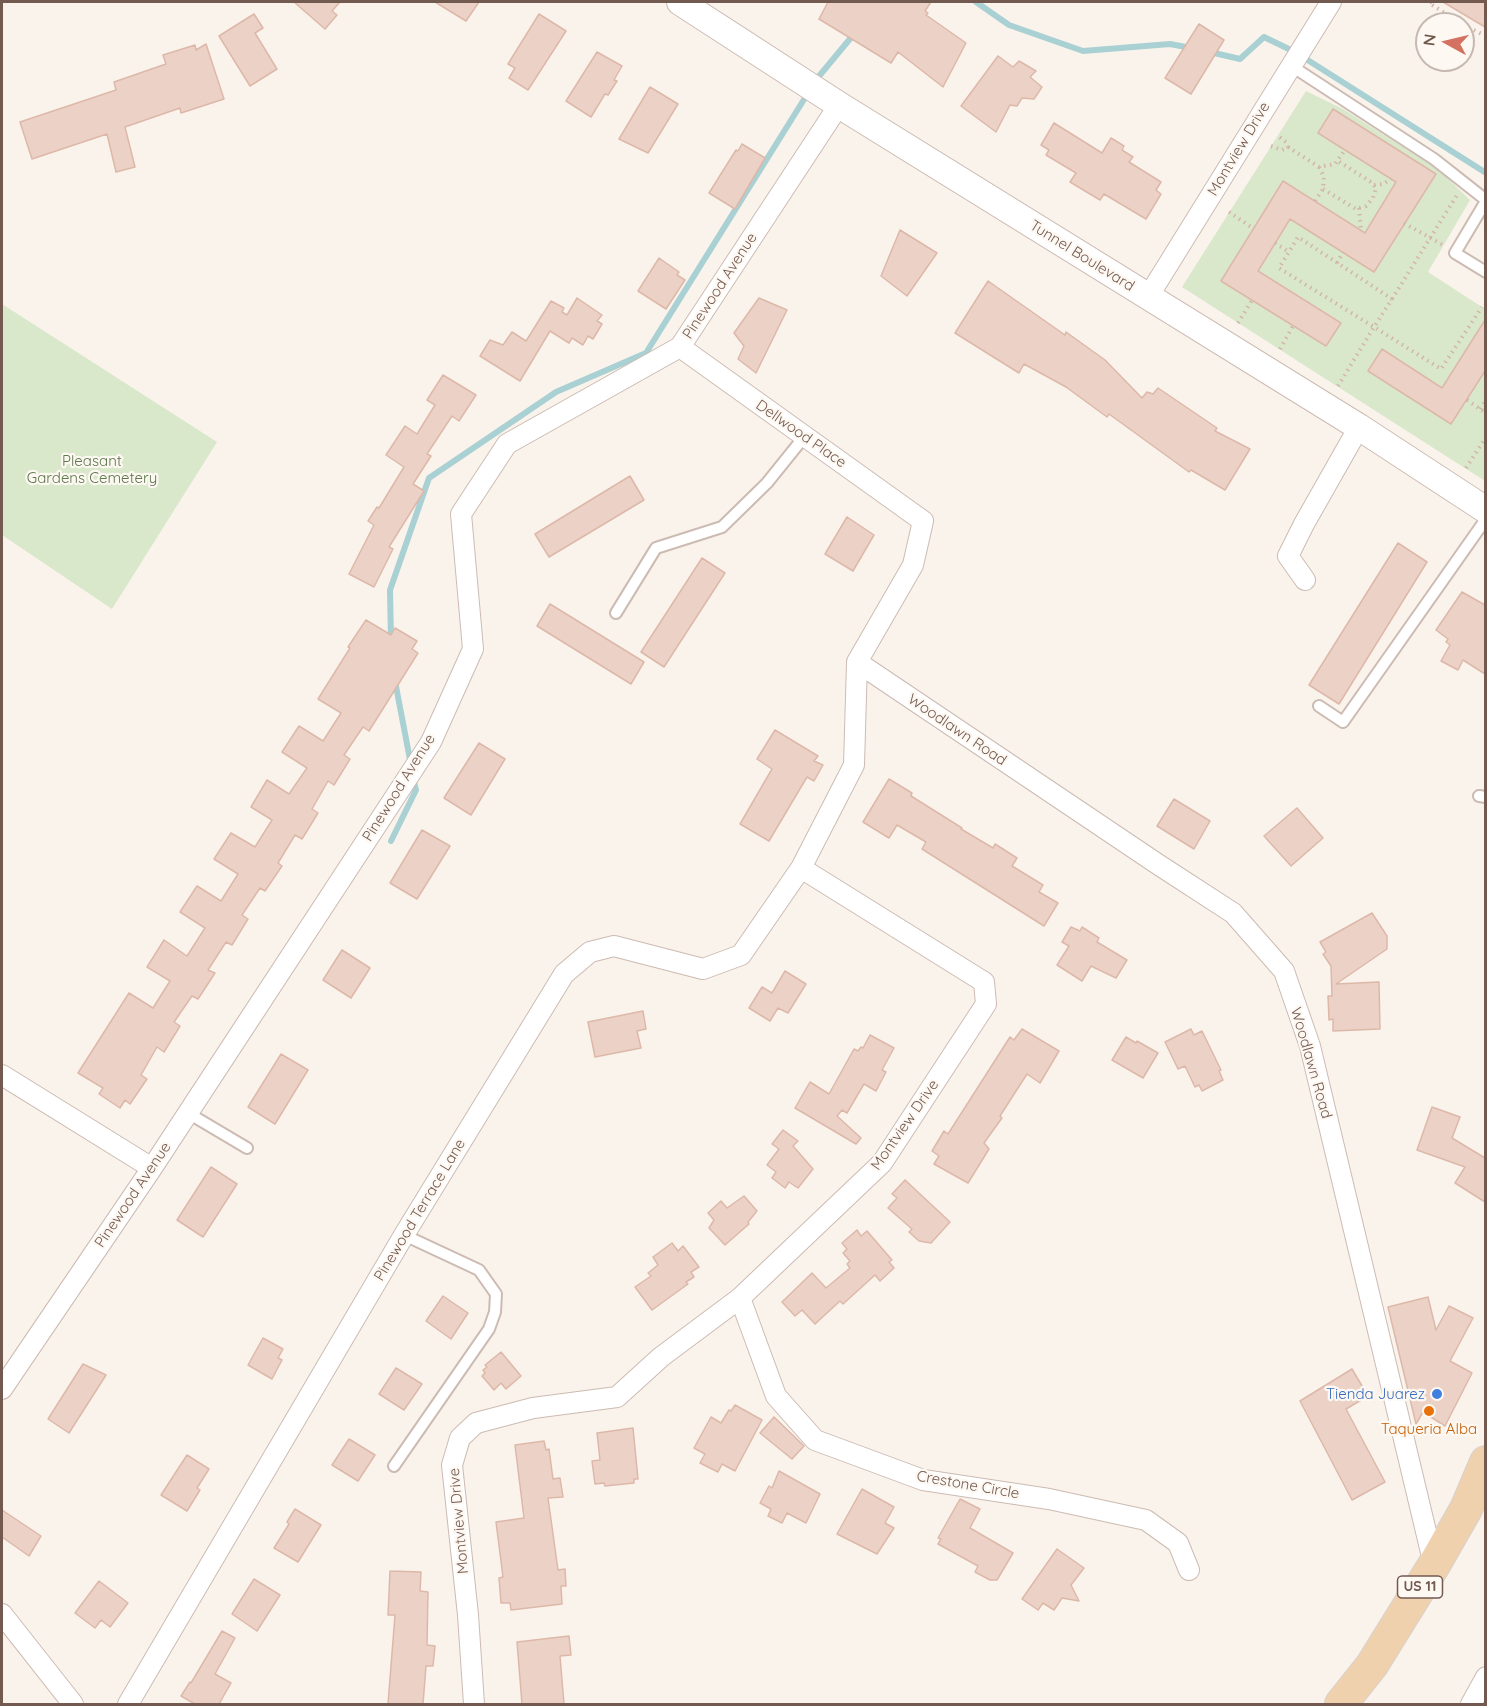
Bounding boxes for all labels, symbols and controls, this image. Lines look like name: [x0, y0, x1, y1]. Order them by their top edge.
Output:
north arrow: [1415, 12, 1475, 72]
text: N: [1418, 33, 1440, 47]
street label: Montview Drive: [1204, 99, 1274, 199]
street label: Tunnel Boulevard: [1026, 217, 1138, 295]
street label: Pinewood Avenue: [679, 229, 761, 343]
street label: Dellwood Place: [752, 396, 850, 472]
park label: Pleasant Gardens Cemetery: [27, 452, 157, 487]
street label: Woodlawn Road: [904, 690, 1010, 770]
street label: Pinewood Avenue: [359, 731, 439, 845]
street label: Woodlawn Road: [1286, 1005, 1336, 1121]
street label: Montview Drive: [867, 1076, 943, 1174]
street label: Pinewood Terrace Lane: [370, 1136, 470, 1284]
street label: Pinewood Avenue: [91, 1139, 175, 1251]
place label: Tienda Juarez: [1326, 1385, 1425, 1403]
marker: Tienda Juarez: [1430, 1387, 1444, 1401]
marker: Taqueria Alba: [1422, 1404, 1436, 1418]
place label: Taqueria Alba: [1381, 1420, 1477, 1438]
street label: Montview Drive: [445, 1467, 473, 1575]
street label: Crestone Circle: [915, 1467, 1021, 1503]
road number: US 11: [1398, 1576, 1442, 1598]

